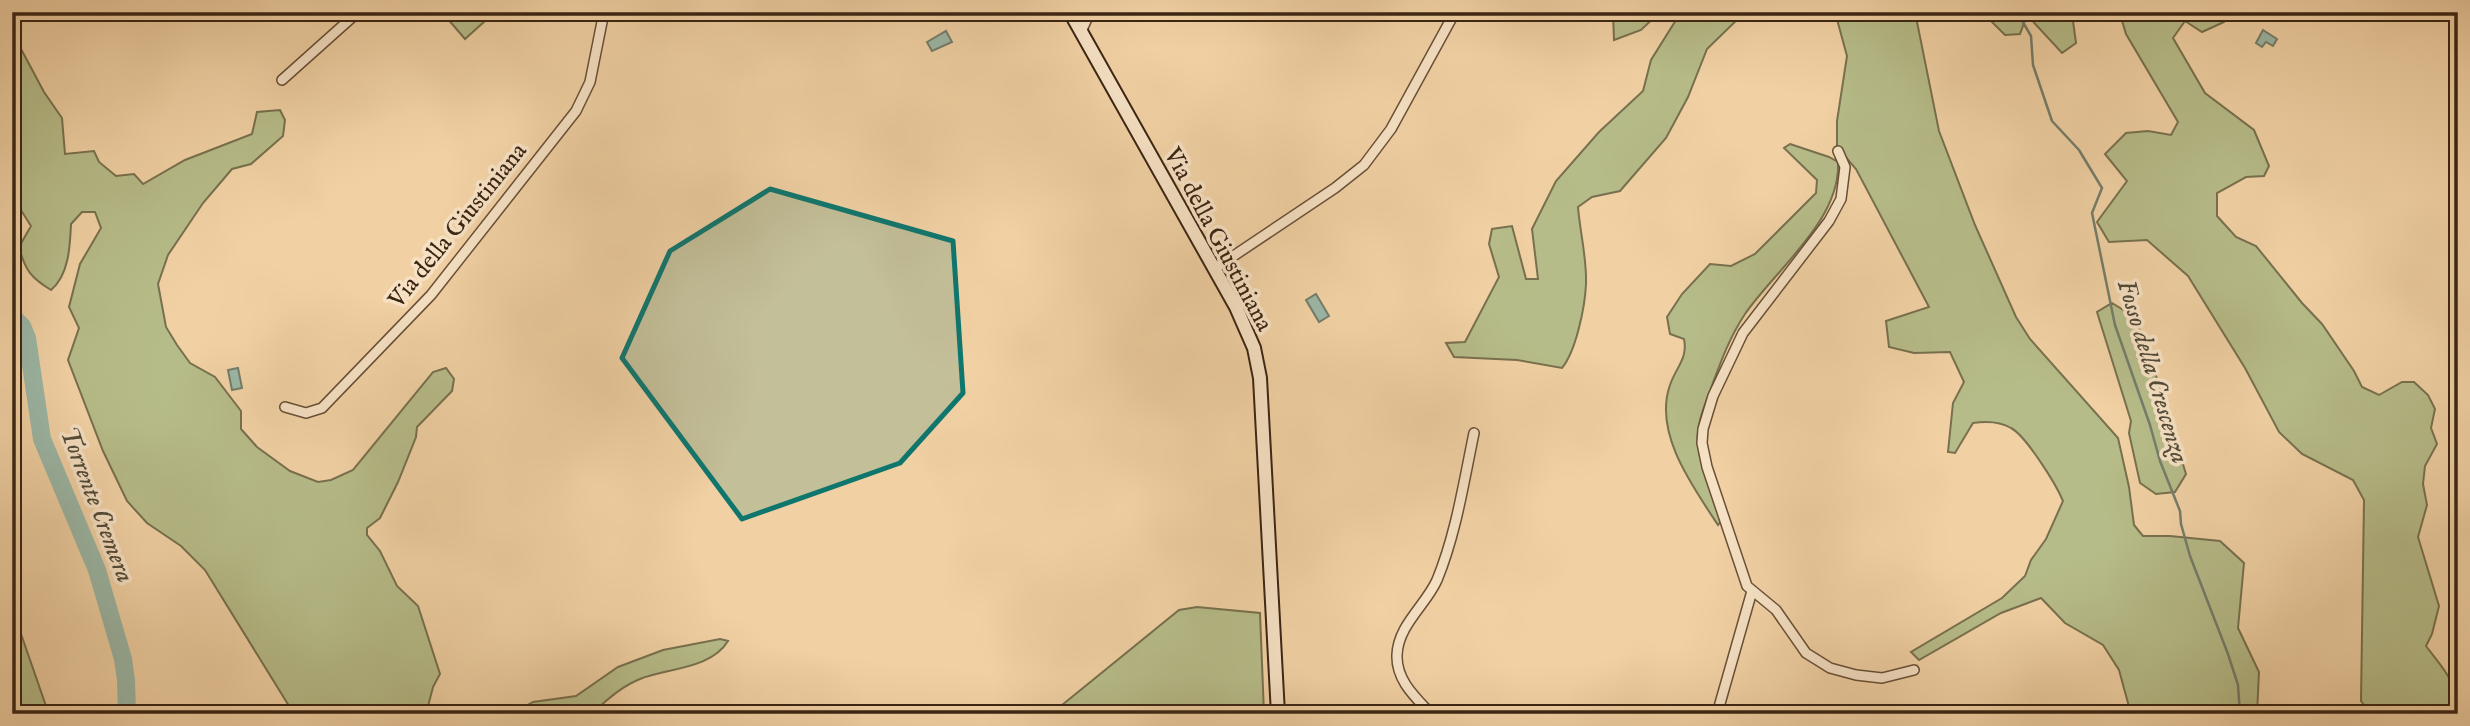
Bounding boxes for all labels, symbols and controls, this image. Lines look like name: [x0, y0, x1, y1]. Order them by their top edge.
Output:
street label: Via della Giustiniana: [381, 136, 535, 316]
street label: Via della Giustiniana: [1156, 142, 1280, 338]
water label: Fosso della Crescenza: [2109, 275, 2196, 467]
water label: Torrente Cremera: [52, 422, 141, 587]

